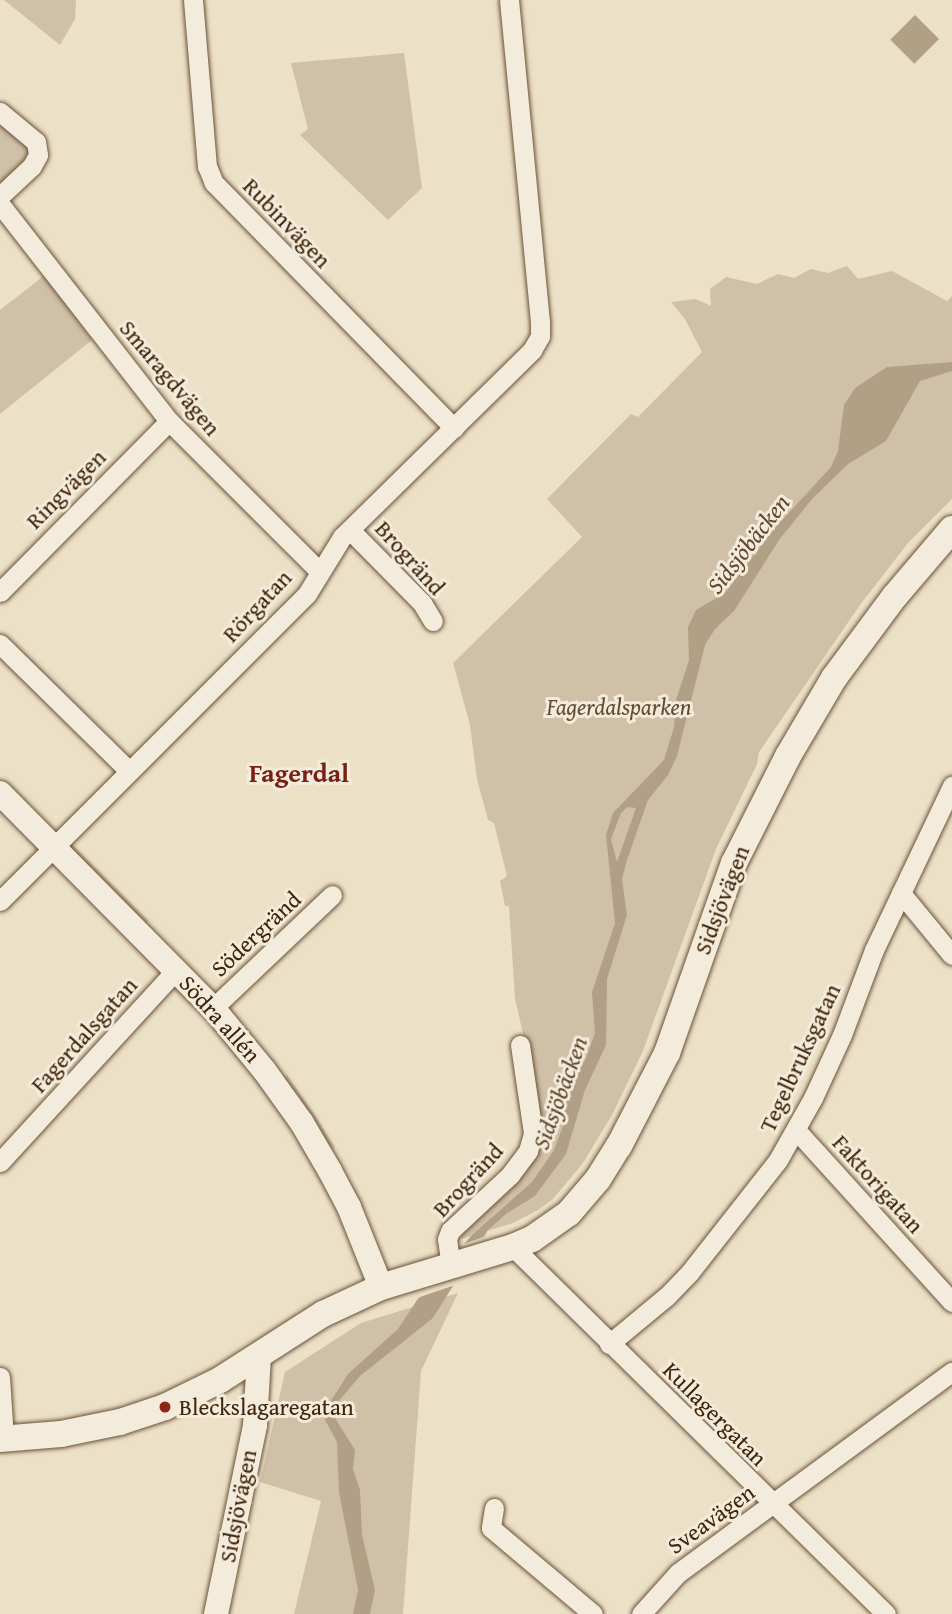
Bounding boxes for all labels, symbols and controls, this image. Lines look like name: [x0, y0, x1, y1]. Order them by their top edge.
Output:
street label: Rubinvägen: [237, 172, 337, 274]
street label: Smaragdvägen: [114, 315, 226, 441]
street label: Ringvägen: [20, 443, 112, 535]
water label: Sidsjöbäcken: [700, 489, 796, 599]
street label: Brogränd: [369, 515, 451, 601]
street label: Rörgatan: [217, 564, 297, 648]
park label: Fagerdalsparken: [547, 693, 691, 721]
district label: Fagerdal: [249, 757, 349, 789]
street label: Sidsjövägen: [689, 842, 755, 958]
street label: Södergränd: [205, 886, 307, 982]
street label: Södra allén: [174, 970, 266, 1068]
street label: Fagerdalsgatan: [25, 972, 143, 1098]
street label: Tegelbruksgatan: [754, 980, 846, 1136]
water label: Sidsjöbäcken: [526, 1033, 594, 1153]
street label: Faktorigatan: [827, 1129, 929, 1239]
street label: Brogränd: [427, 1137, 509, 1223]
street label: Kullagergatan: [657, 1356, 773, 1472]
place label: Bleckslagaregatan: [179, 1393, 354, 1421]
marker: Bleckslagaregatan: [157, 1399, 173, 1415]
street label: Sidsjövägen: [214, 1447, 262, 1565]
street label: Sveavägen: [662, 1478, 760, 1560]

